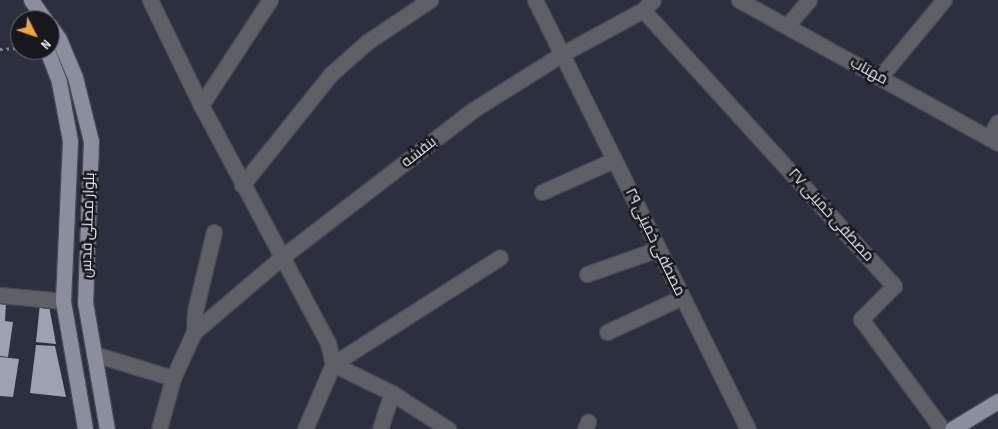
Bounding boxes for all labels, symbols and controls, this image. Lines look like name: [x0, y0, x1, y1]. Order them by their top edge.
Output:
north arrow: [10, 10, 60, 60]
text: N: [37, 36, 55, 53]
street label: مهتاب: [847, 53, 891, 89]
street label: بنفشه: [398, 133, 440, 171]
street label: مصطفی خمینی ۲۷: [784, 165, 878, 265]
street label: بلوار مصلی قدس: [77, 172, 99, 278]
street label: مصطفی خمینی ۲۹: [621, 185, 689, 299]

